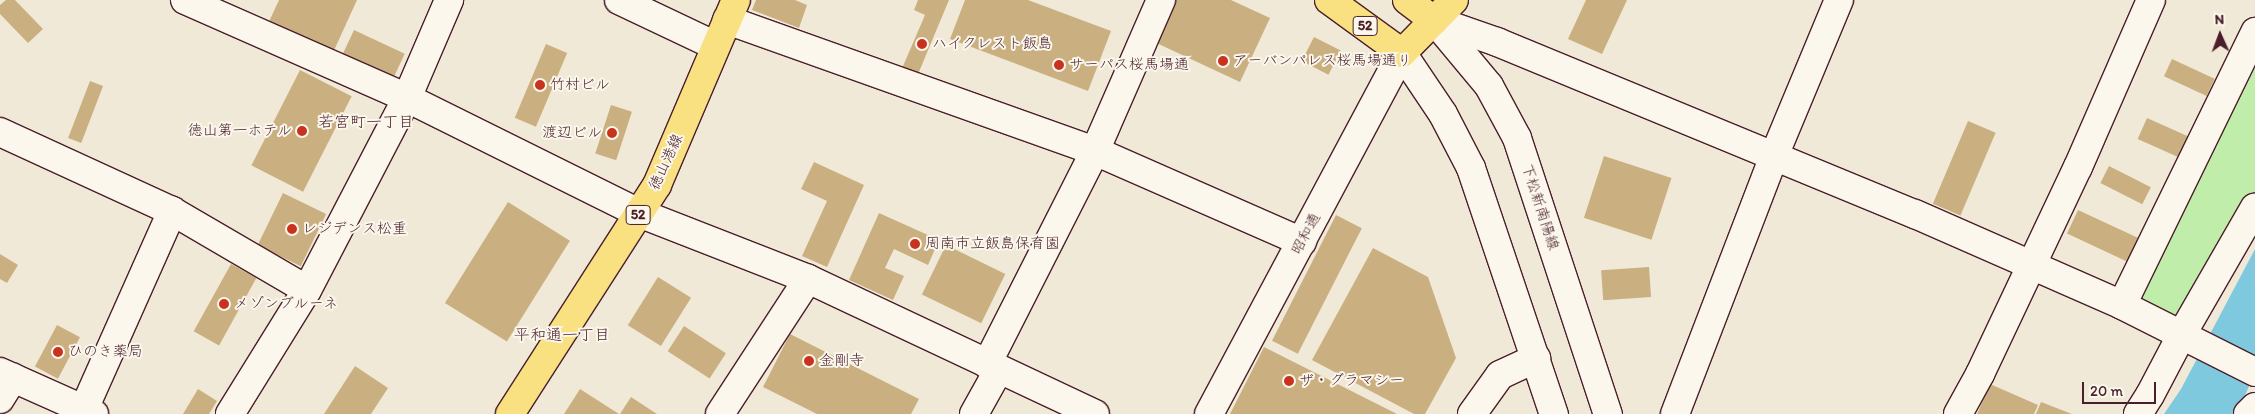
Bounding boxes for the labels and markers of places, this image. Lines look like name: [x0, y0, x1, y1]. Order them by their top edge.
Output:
place label: ハイクレスト飯島: [932, 35, 1052, 53]
marker: ハイクレスト飯島: [916, 38, 928, 50]
place label: アーバンパレス桜馬場通り: [1233, 52, 1412, 70]
marker: アーバンパレス桜馬場通り: [1217, 55, 1229, 67]
place label: サーパス桜馬場通: [1069, 56, 1189, 74]
marker: サーパス桜馬場通: [1053, 59, 1065, 71]
place label: 竹村ビル: [550, 76, 610, 94]
marker: 竹村ビル: [534, 79, 546, 91]
place label: 徳山第一ホテル: [187, 122, 292, 140]
place label: 渡辺ビル: [542, 124, 602, 142]
marker: 徳山第一ホテル: [296, 125, 308, 137]
marker: 渡辺ビル: [606, 127, 618, 139]
place label: レジデンス松重: [302, 220, 407, 238]
marker: レジデンス松重: [286, 223, 298, 235]
place label: 周南市立飯島保育園: [925, 235, 1060, 253]
marker: 周南市立飯島保育園: [909, 238, 921, 250]
place label: メゾンブルーネ: [234, 295, 340, 313]
marker: メゾンブルーネ: [218, 298, 230, 310]
place label: ひのき薬局: [68, 343, 143, 361]
marker: ひのき薬局: [52, 346, 64, 358]
place label: 金剛寺: [819, 352, 864, 370]
marker: 金剛寺: [803, 355, 815, 367]
place label: ザ・グラマシー: [1299, 372, 1404, 390]
marker: ザ・グラマシー: [1283, 375, 1295, 387]

